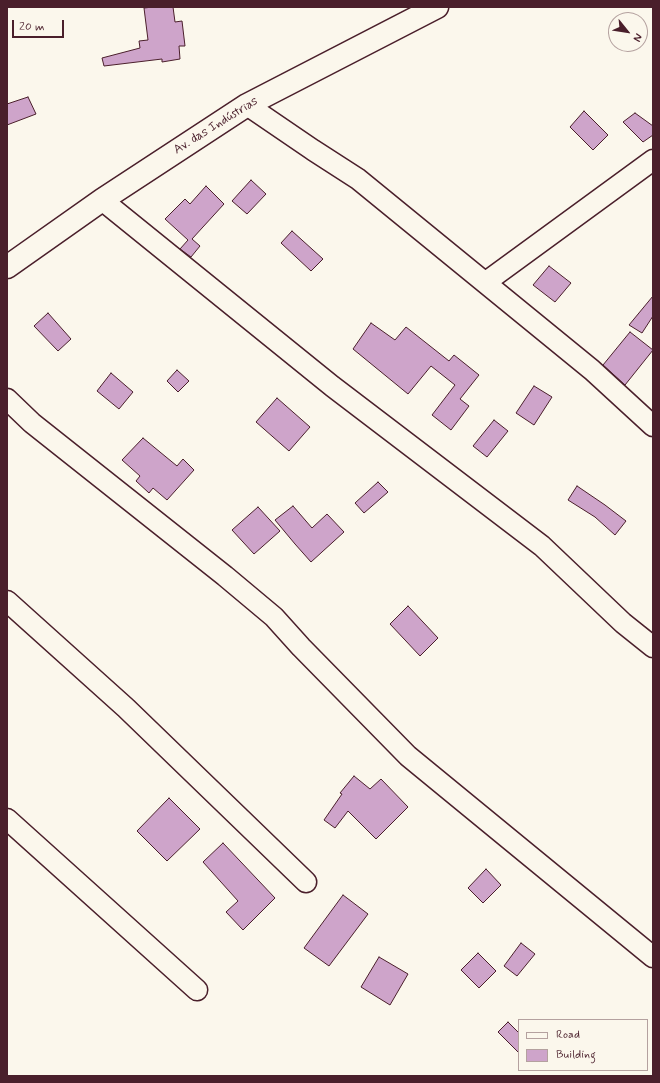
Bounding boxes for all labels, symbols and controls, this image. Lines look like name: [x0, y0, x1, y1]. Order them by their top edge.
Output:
scale bar: [14, 12, 66, 38]
north arrow: [608, 12, 648, 52]
text: 20 m: [19, 19, 45, 35]
text: N: [630, 31, 645, 44]
street label: Av. das Indústrias: [171, 94, 261, 158]
legend: [518, 1019, 648, 1071]
text: Road: [556, 1027, 580, 1043]
text: Building: [556, 1047, 596, 1063]

